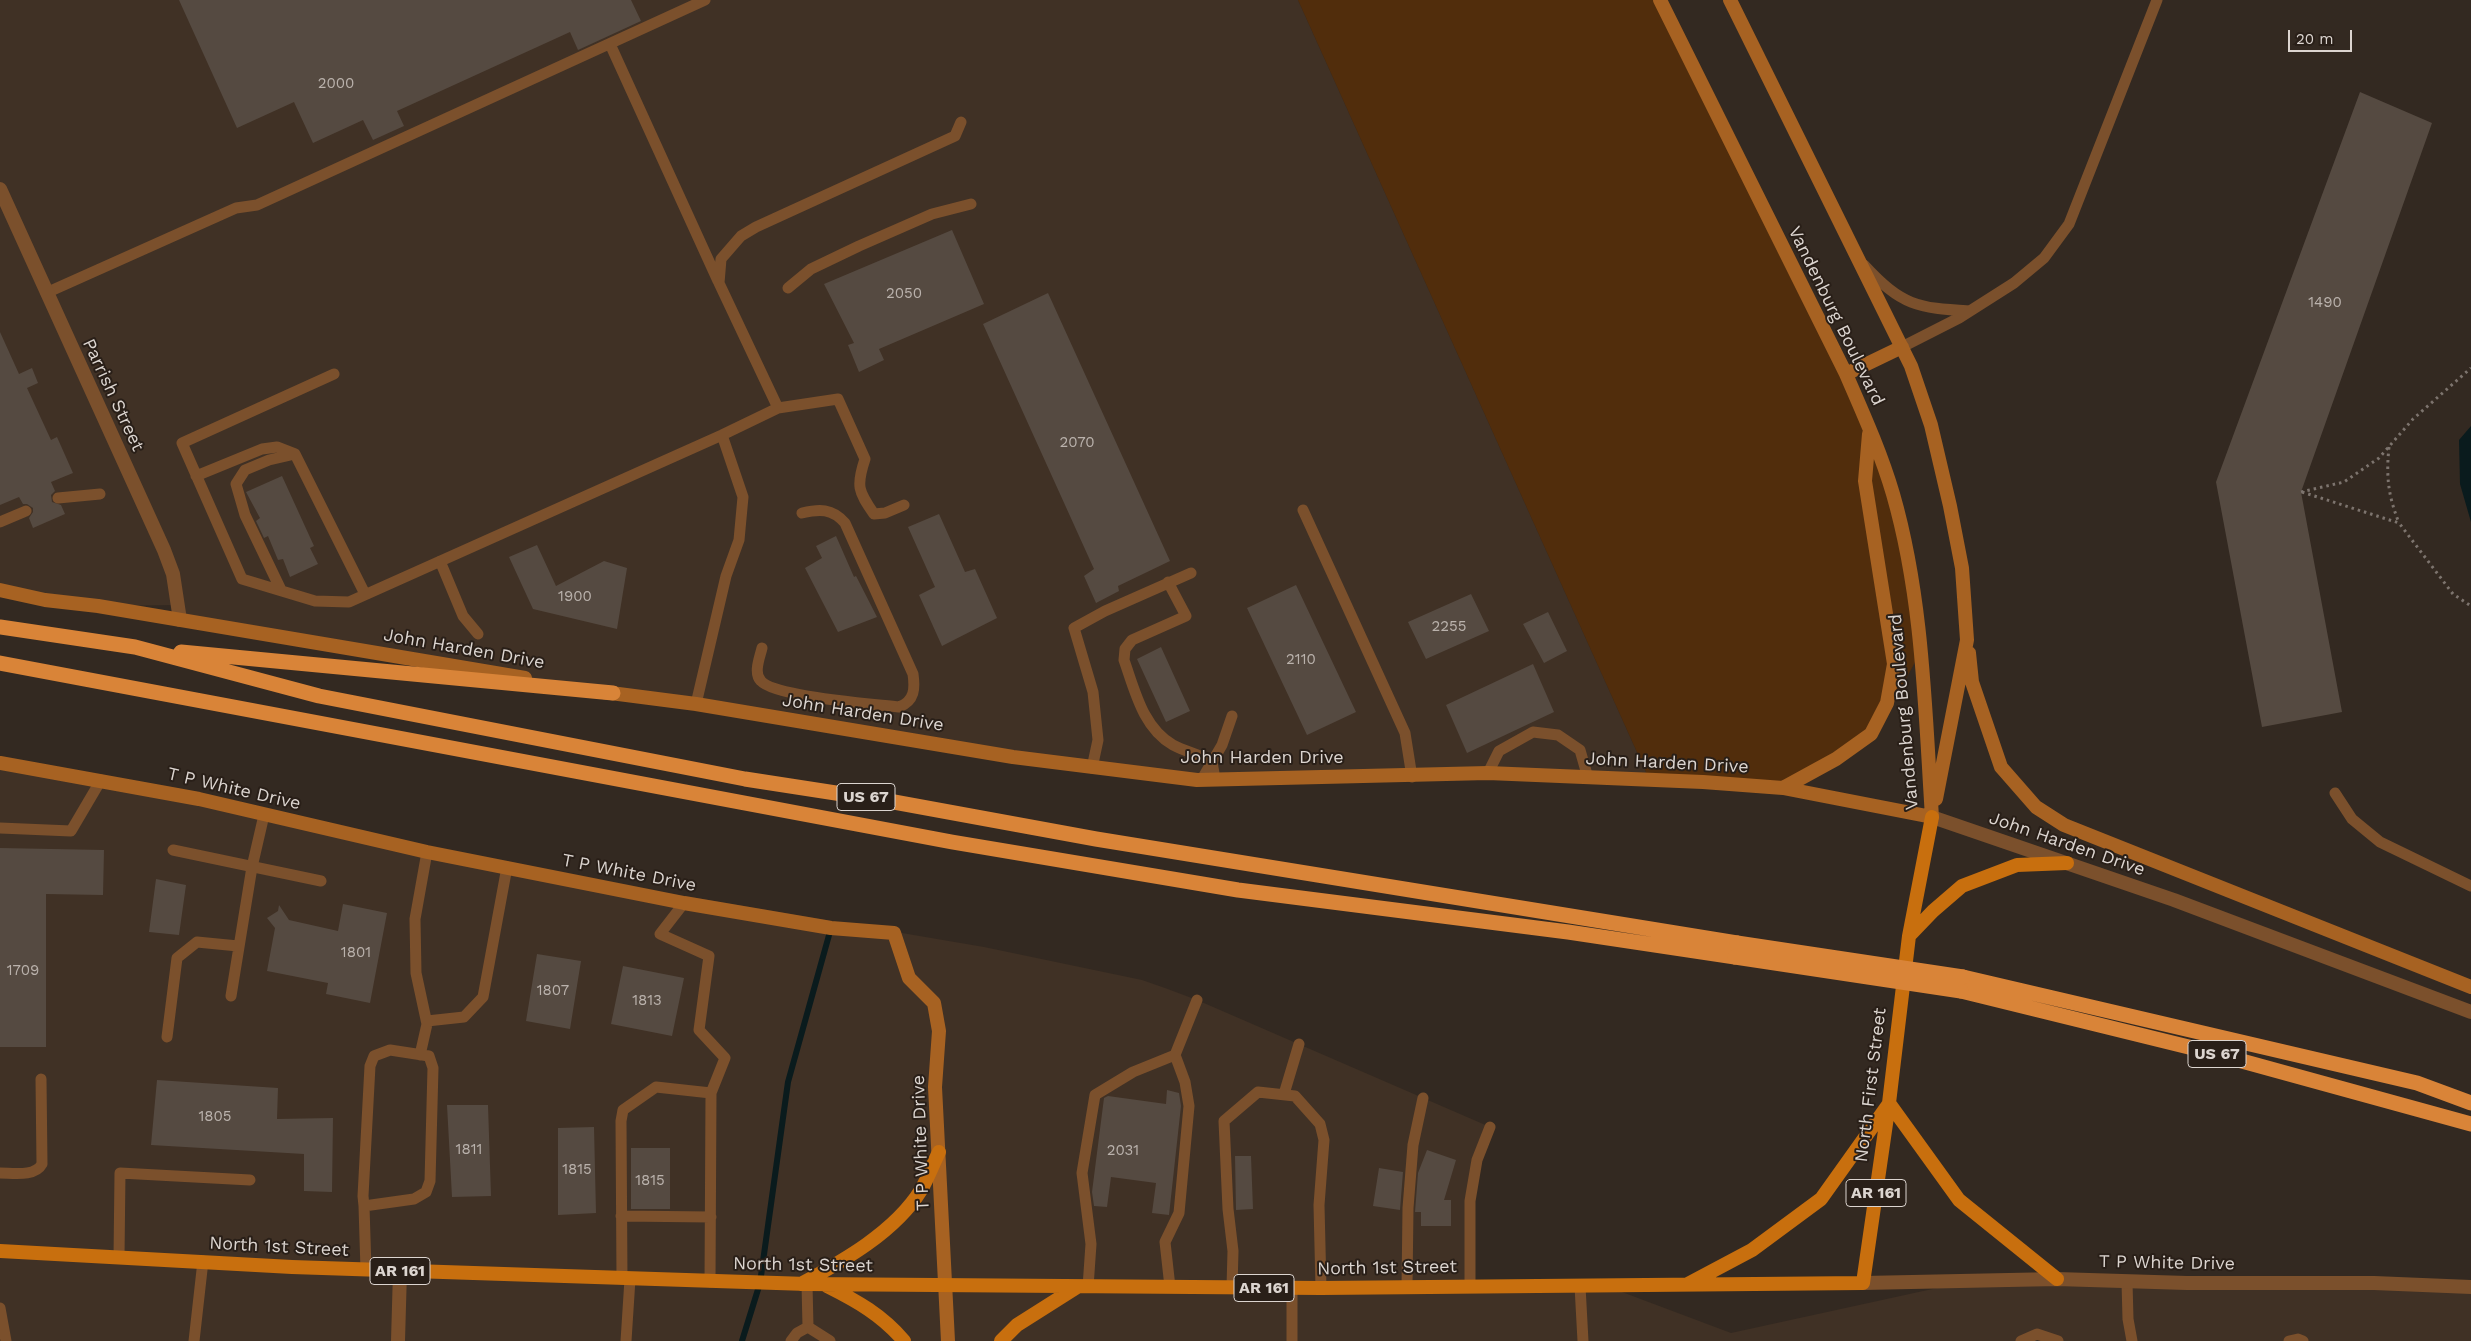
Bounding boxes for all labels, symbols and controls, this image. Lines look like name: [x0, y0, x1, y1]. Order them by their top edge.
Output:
scale bar: [2291, 20, 2355, 52]
text: 20 m: [2296, 30, 2334, 48]
house number: 2000: [318, 75, 354, 93]
street label: Vandenburg Boulevard: [1783, 223, 1889, 409]
house number: 2050: [886, 285, 922, 303]
house number: 1490: [2308, 294, 2342, 312]
street label: Parrish Street: [78, 335, 148, 455]
house number: 2070: [1059, 434, 1095, 452]
house number: 1900: [558, 588, 592, 606]
street label: Vandenburg Boulevard: [1885, 613, 1923, 811]
house number: 2255: [1432, 618, 1466, 636]
street label: John Harden Drive: [382, 624, 546, 674]
house number: 2110: [1286, 651, 1316, 669]
street label: John Harden Drive: [781, 690, 945, 736]
street label: John Harden Drive: [1180, 747, 1344, 769]
street label: John Harden Drive: [1585, 748, 1749, 778]
street label: T P White Drive: [165, 763, 303, 815]
road number: US 67: [837, 784, 895, 810]
street label: John Harden Drive: [1986, 807, 2148, 881]
street label: T P White Drive: [560, 849, 698, 897]
house number: 1801: [341, 944, 371, 962]
house number: 1709: [7, 962, 39, 980]
house number: 1807: [537, 982, 569, 1000]
house number: 1813: [632, 992, 662, 1010]
street label: North First Street: [1851, 1006, 1891, 1164]
road number: US 67: [2188, 1040, 2246, 1068]
street label: T P White Drive: [908, 1075, 934, 1211]
house number: 1805: [198, 1108, 232, 1126]
house number: 1811: [456, 1141, 482, 1159]
house number: 2031: [1107, 1142, 1139, 1160]
house number: 1815: [562, 1161, 592, 1179]
house number: 1815: [635, 1172, 665, 1190]
road number: AR 161: [1846, 1180, 1906, 1206]
street label: North 1st Street: [209, 1233, 349, 1261]
street label: T P White Drive: [2099, 1251, 2235, 1275]
street label: North 1st Street: [733, 1253, 873, 1277]
street label: North 1st Street: [1317, 1256, 1457, 1280]
road number: AR 161: [370, 1258, 430, 1284]
road number: AR 161: [1234, 1275, 1294, 1302]

